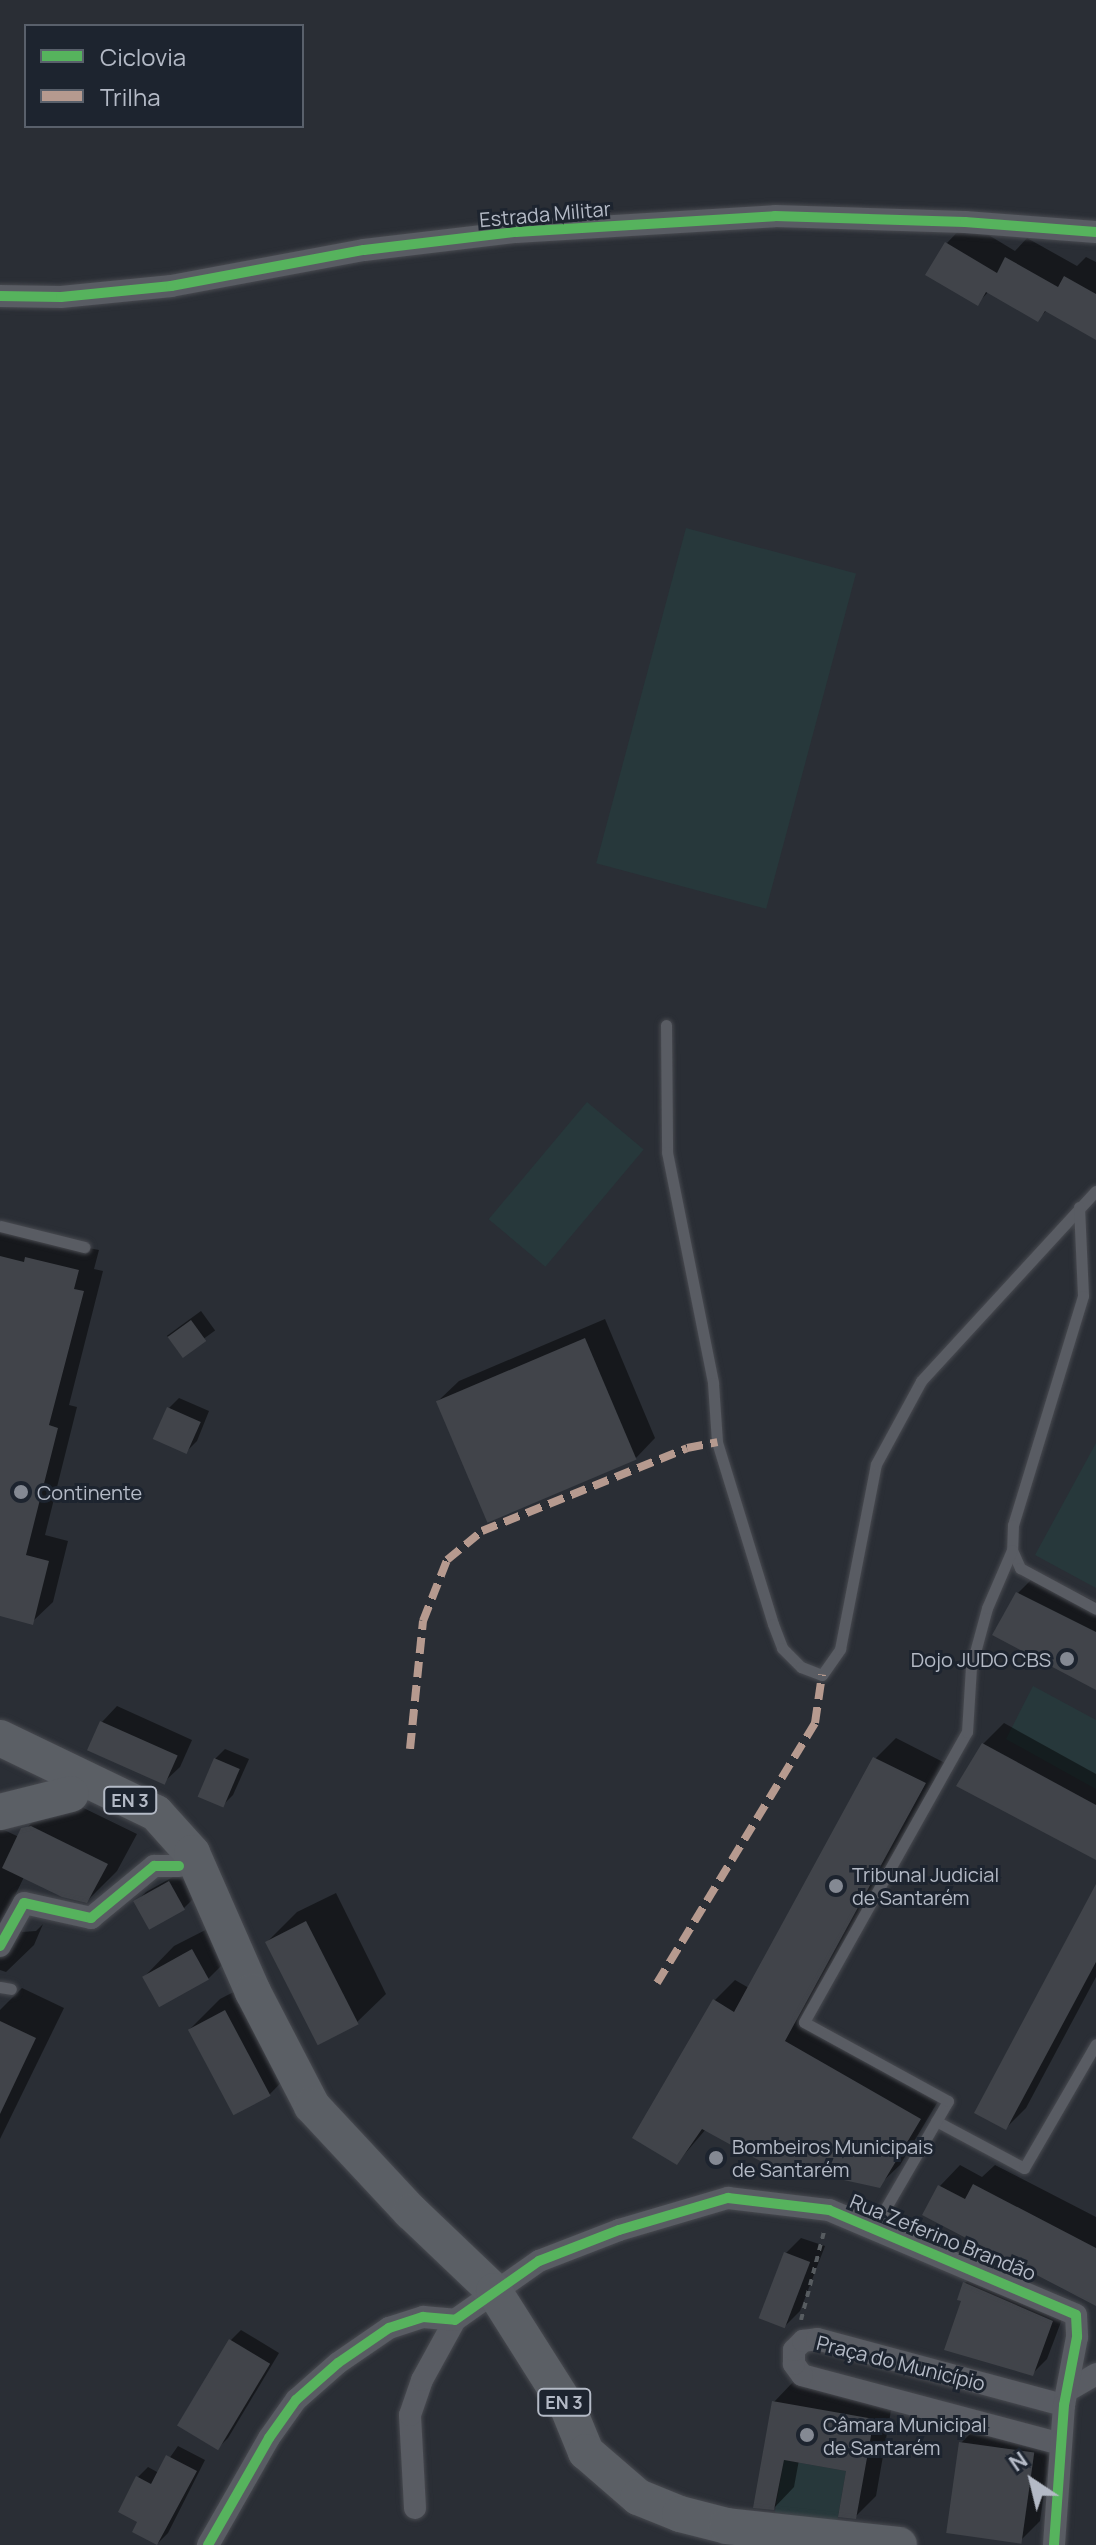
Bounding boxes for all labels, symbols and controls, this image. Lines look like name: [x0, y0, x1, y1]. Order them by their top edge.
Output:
legend: [24, 24, 304, 128]
text: Ciclovia: [100, 40, 186, 73]
text: Trilha: [100, 80, 161, 113]
street label: Estrada Militar: [478, 196, 612, 232]
place label: Continente: [37, 1480, 142, 1504]
marker: Continente: [12, 1483, 30, 1501]
place label: Dojo JUDO CBS: [911, 1647, 1051, 1671]
marker: Dojo JUDO CBS: [1058, 1650, 1076, 1668]
road number: EN 3: [102, 1786, 158, 1814]
place label: Tribunal Judicial de Santarém: [852, 1862, 999, 1909]
marker: Tribunal Judicial de Santarém: [827, 1877, 845, 1895]
place label: Bombeiros Municipais de Santarém: [732, 2134, 933, 2181]
marker: Bombeiros Municipais de Santarém: [707, 2149, 725, 2167]
street label: Rua Zeferino Brandão: [847, 2189, 1039, 2285]
street label: Praça do Município: [814, 2330, 988, 2396]
road number: EN 3: [536, 2388, 592, 2416]
place label: Câmara Municipal de Santarém: [823, 2412, 987, 2459]
marker: Câmara Municipal de Santarém: [798, 2426, 816, 2444]
north arrow: [992, 2441, 1072, 2521]
text: N: [1003, 2445, 1033, 2478]

